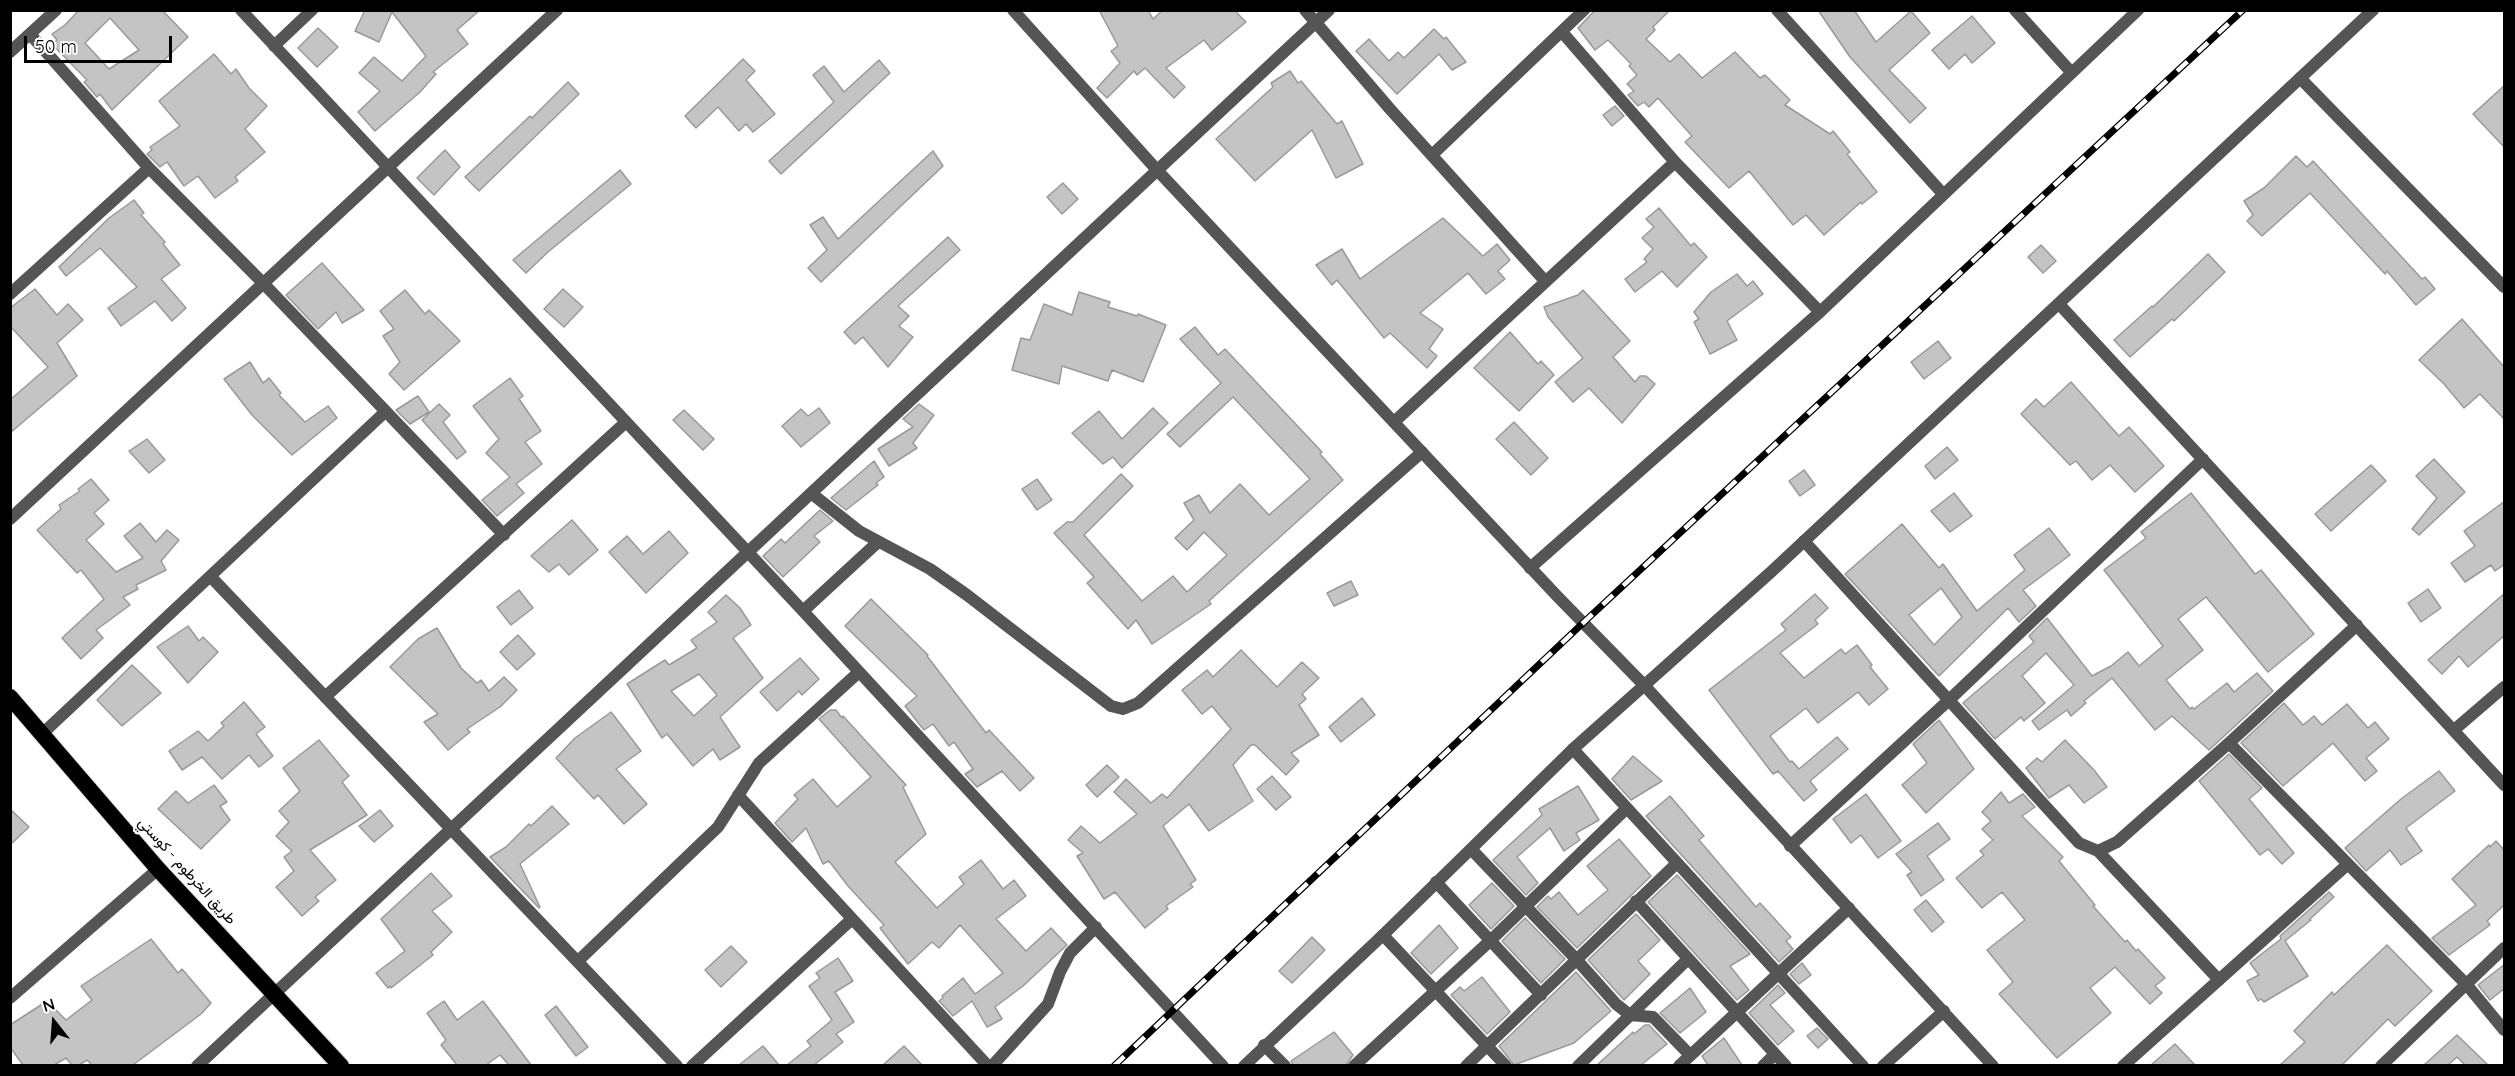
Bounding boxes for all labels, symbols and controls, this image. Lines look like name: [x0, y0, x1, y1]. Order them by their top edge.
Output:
scale bar: [27, 24, 176, 62]
text: 50 m: [35, 35, 77, 58]
street label: طريق الخرطوم - كوستي: [134, 814, 240, 928]
north arrow: [24, 992, 84, 1052]
text: N: [40, 994, 57, 1016]

